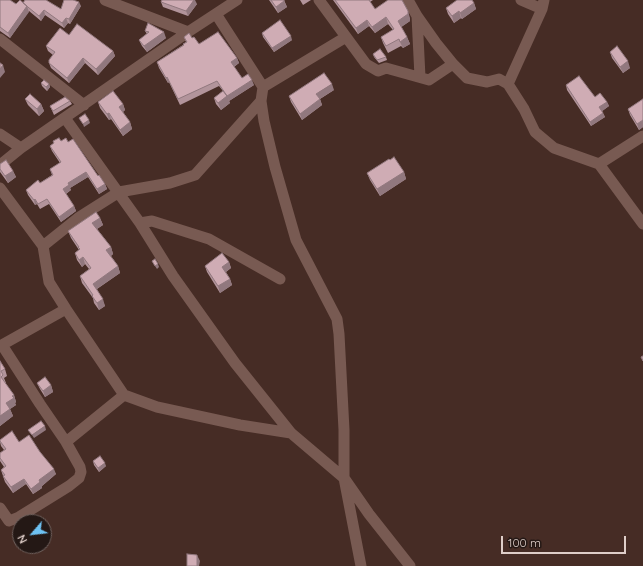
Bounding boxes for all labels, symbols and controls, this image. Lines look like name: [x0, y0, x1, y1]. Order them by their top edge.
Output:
north arrow: [12, 514, 52, 554]
scale bar: [503, 528, 628, 554]
text: N: [14, 532, 30, 546]
text: 100 m: [508, 535, 541, 550]

